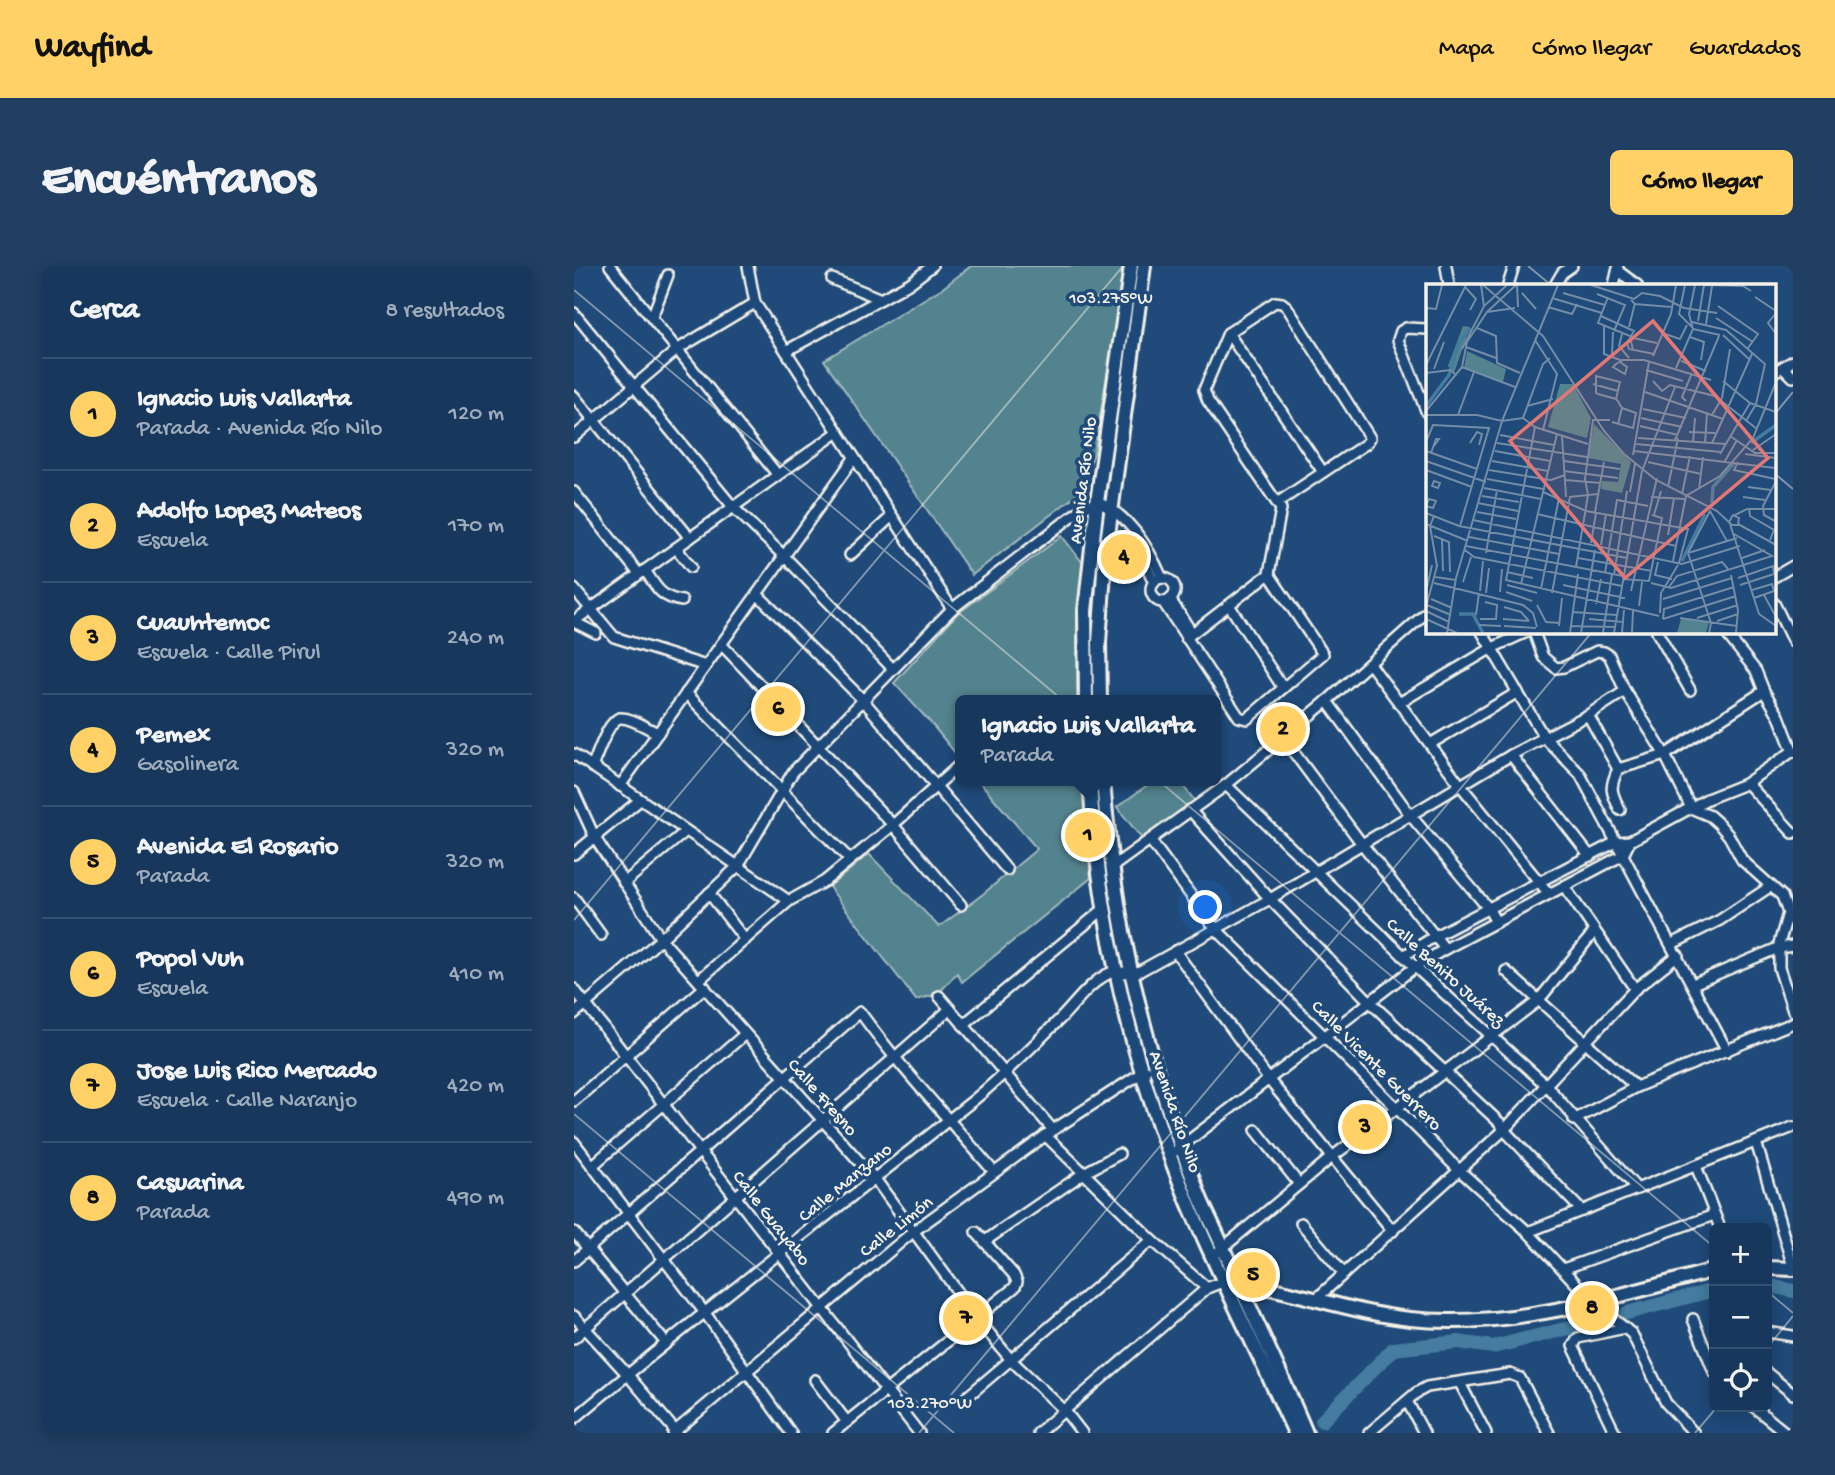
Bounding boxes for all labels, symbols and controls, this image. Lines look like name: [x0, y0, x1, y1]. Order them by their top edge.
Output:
text: Wayfind: [35, 30, 150, 68]
text: Mapa: [1439, 35, 1494, 64]
text: Cómo llegar: [1532, 35, 1651, 64]
text: Guardados: [1689, 35, 1800, 64]
button: Cómo llegar: [1610, 150, 1793, 215]
text: Encuéntranos: [42, 153, 315, 211]
inset map: [1426, 284, 1776, 634]
text: 103.275°W: [1068, 289, 1153, 310]
text: Cerca: [70, 294, 139, 329]
text: 8 resultados: [386, 298, 504, 325]
text: Ignacio Luis Vallarta: [137, 385, 351, 416]
text: 1: [88, 401, 98, 428]
text: 120 m: [449, 401, 504, 428]
text: Parada · Avenida Río Nilo: [137, 416, 382, 443]
street label: Avenida Río Nilo: [1065, 416, 1104, 545]
text: Adolfo Lopez Mateos: [137, 497, 361, 528]
text: 2: [87, 513, 99, 540]
text: 170 m: [448, 513, 504, 540]
text: Escuela: [137, 528, 208, 555]
pin: 4: [1101, 531, 1147, 583]
text: Cuauhtemoc: [137, 609, 269, 640]
text: 3: [87, 625, 99, 652]
text: 240 m: [447, 625, 504, 652]
text: Escuela · Calle Pirul: [137, 640, 321, 667]
pin: 6: [755, 683, 801, 735]
popup: [955, 695, 1221, 786]
pin: 2: [1260, 703, 1306, 755]
text: Ignacio Luis Vallarta: [981, 712, 1195, 743]
text: Pemex: [137, 721, 210, 752]
text: 4: [88, 737, 98, 764]
text: 320 m: [446, 737, 504, 764]
text: Parada: [981, 743, 1054, 770]
text: Gasolinera: [137, 752, 238, 779]
pin: 1: [1065, 809, 1111, 861]
text: Avenida El Rosario: [137, 833, 339, 864]
text: 5: [87, 849, 99, 876]
text: 320 m: [446, 849, 504, 876]
text: Parada: [137, 864, 210, 891]
your location: [1188, 890, 1222, 924]
street label: Calle Benito Juárez: [1380, 914, 1510, 1034]
text: Popol Vuh: [137, 945, 244, 976]
text: 6: [87, 961, 99, 988]
text: 410 m: [449, 961, 504, 988]
text: Escuela: [137, 976, 208, 1003]
street label: Calle Vicente Guerrero: [1305, 996, 1446, 1137]
street label: Avenida Río Nilo: [1142, 1048, 1205, 1176]
street label: Calle Fresno: [781, 1055, 862, 1142]
text: Jose Luis Rico Mercado: [137, 1057, 377, 1088]
text: 7: [87, 1073, 99, 1100]
text: 420 m: [447, 1073, 504, 1100]
text: Escuela · Calle Naranjo: [137, 1088, 357, 1115]
pin: 3: [1342, 1101, 1388, 1153]
street label: Calle Manzano: [795, 1139, 898, 1229]
street label: Calle Guayabo: [726, 1167, 815, 1272]
text: Casuarina: [137, 1169, 243, 1200]
text: 8: [87, 1185, 99, 1212]
text: 490 m: [447, 1185, 504, 1212]
street label: Calle Limón: [856, 1192, 939, 1264]
text: Parada: [137, 1200, 210, 1227]
map controls: [1709, 1223, 1772, 1412]
button: +: [1709, 1223, 1772, 1286]
pin: 5: [1230, 1249, 1276, 1301]
pin: 8: [1569, 1282, 1615, 1334]
button: −: [1709, 1286, 1772, 1349]
pin: 7: [943, 1292, 989, 1344]
button: locate: [1709, 1349, 1772, 1412]
text: 103.270°W: [887, 1394, 972, 1415]

